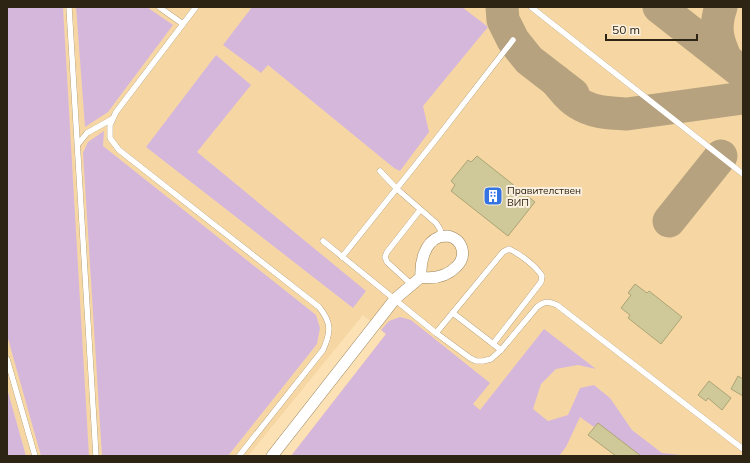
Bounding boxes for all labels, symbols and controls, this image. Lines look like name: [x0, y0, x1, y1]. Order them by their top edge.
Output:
scale bar: [606, 16, 697, 42]
text: 50 m: [612, 22, 640, 37]
place label: Правителствен ВИП: [507, 184, 581, 209]
building icon: Правителствен ВИП: [482, 185, 504, 207]

